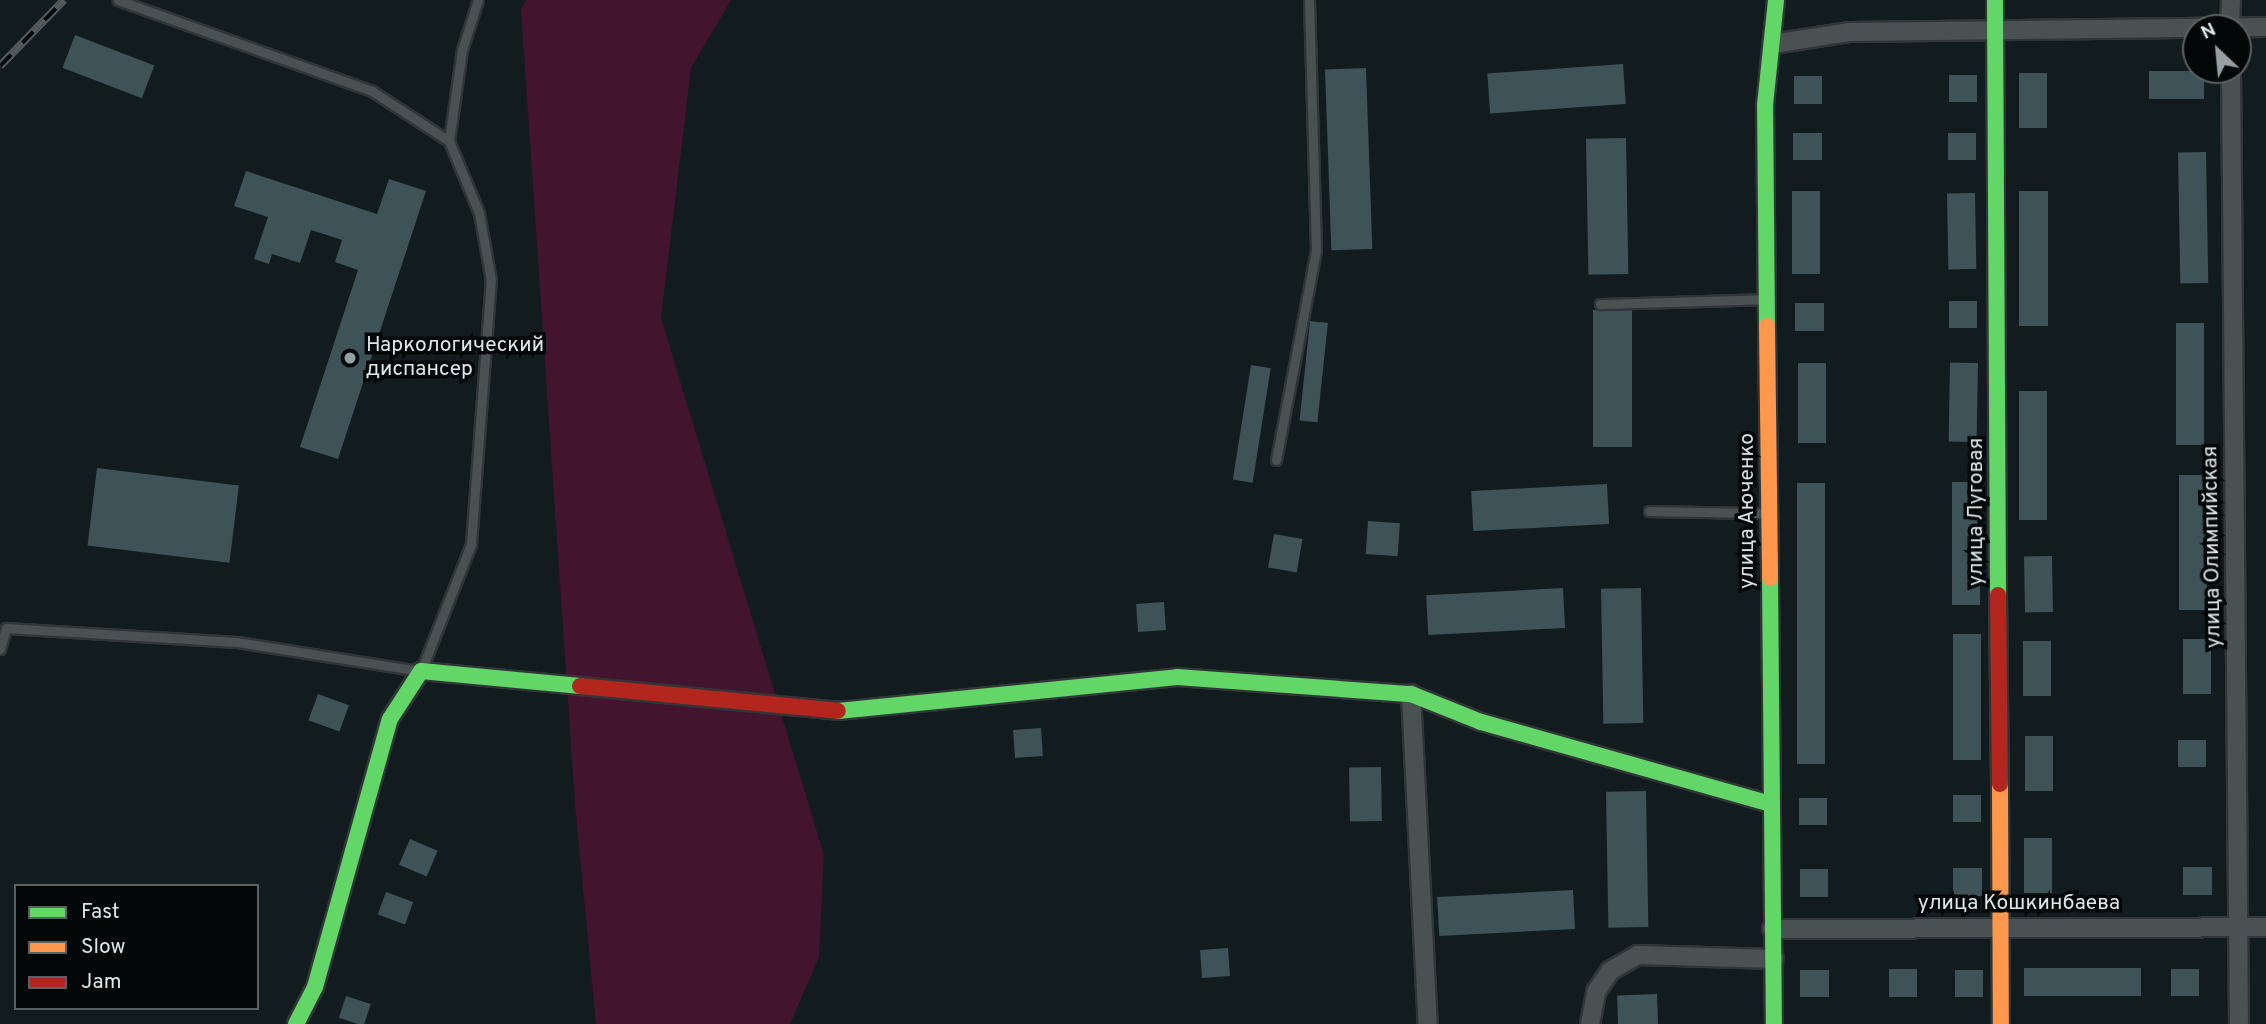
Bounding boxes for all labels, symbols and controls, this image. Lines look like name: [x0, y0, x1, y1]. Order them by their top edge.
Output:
north arrow: [2182, 14, 2252, 84]
text: N: [2197, 18, 2220, 46]
place label: Наркологический диспансер: [366, 333, 544, 383]
marker: Наркологический диспансер: [340, 348, 360, 368]
street label: улица Аюченко: [1735, 433, 1761, 589]
street label: улица Луговая: [1964, 438, 1990, 586]
street label: улица Олимпийская: [2199, 446, 2227, 648]
legend: [14, 884, 259, 1010]
street label: улица Кошкинбаева: [1918, 891, 2120, 917]
text: Fast: [81, 899, 120, 926]
text: Slow: [81, 934, 126, 961]
text: Jam: [81, 969, 122, 996]

